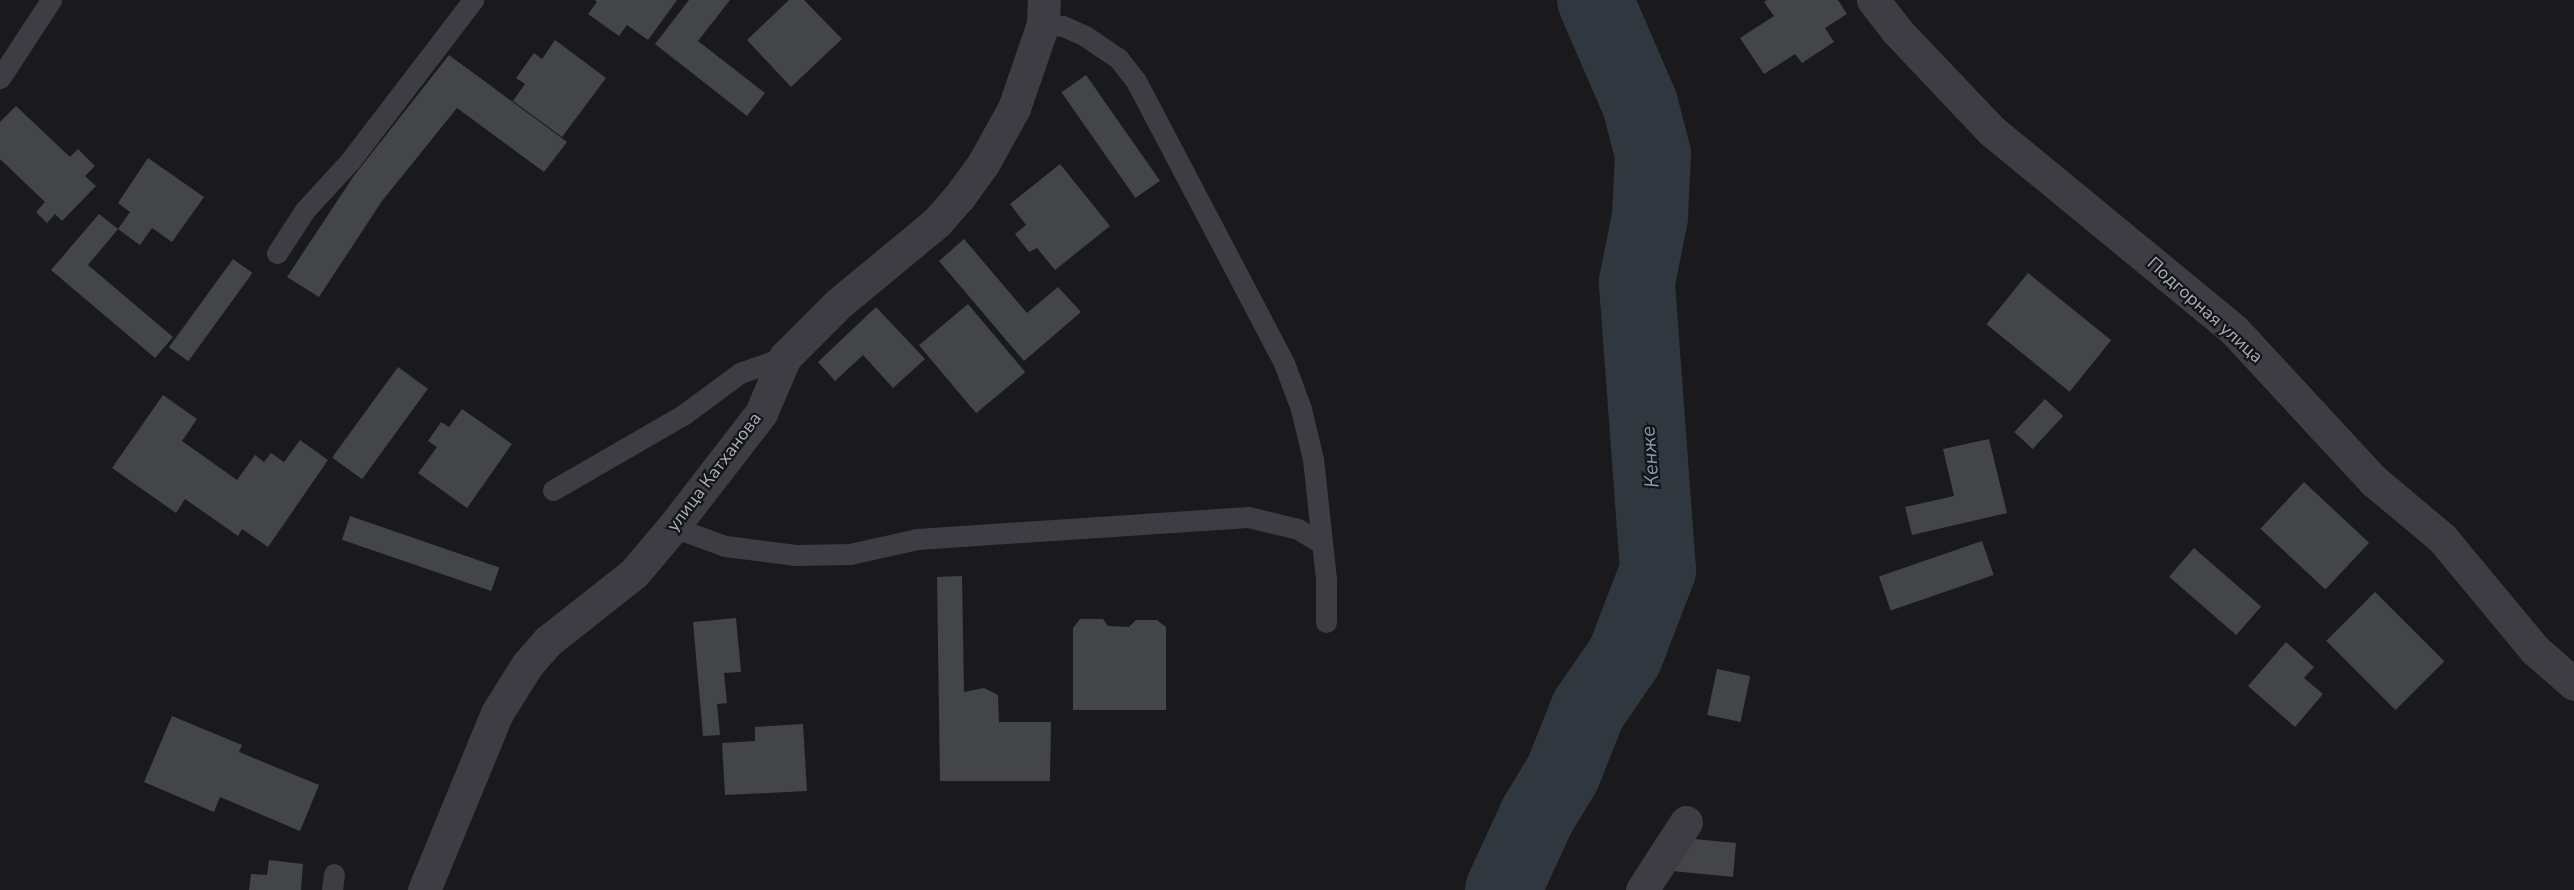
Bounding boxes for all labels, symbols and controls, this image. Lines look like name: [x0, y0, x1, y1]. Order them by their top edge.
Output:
street label: Подгорная улица: [2143, 252, 2267, 368]
street label: улица Катханова: [662, 408, 766, 536]
water label: Кенже: [1636, 425, 1664, 489]

